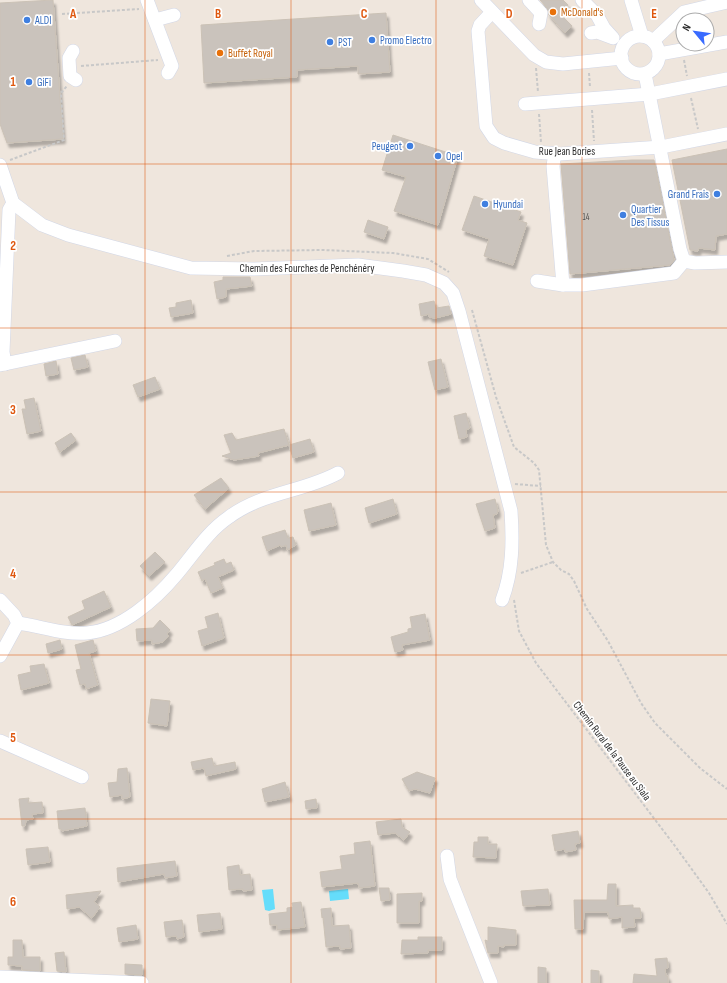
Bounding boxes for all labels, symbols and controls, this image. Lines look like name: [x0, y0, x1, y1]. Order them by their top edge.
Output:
text: A: [69, 6, 77, 22]
text: B: [215, 6, 221, 22]
text: C: [361, 6, 368, 22]
text: D: [506, 6, 513, 22]
place label: McDonald's: [561, 6, 603, 19]
text: E: [651, 6, 657, 22]
marker: McDonald's: [548, 7, 558, 17]
north arrow: [675, 12, 715, 52]
place label: ALDI: [34, 14, 51, 27]
marker: ALDI: [22, 15, 32, 25]
text: N: [680, 22, 694, 33]
place label: Promo Electro: [380, 34, 432, 47]
marker: Promo Electro: [367, 35, 377, 45]
place label: PST: [338, 36, 352, 49]
marker: PST: [325, 37, 335, 47]
place label: Buffet Royal: [228, 47, 273, 60]
marker: Buffet Royal: [215, 48, 225, 58]
text: 1: [10, 74, 16, 90]
place label: GiFi: [37, 76, 51, 89]
marker: GiFi: [24, 77, 34, 87]
place label: Peugeot: [372, 140, 403, 153]
marker: Peugeot: [405, 141, 415, 151]
street label: Rue Jean Bories: [539, 145, 595, 158]
place label: Opel: [446, 150, 462, 163]
marker: Opel: [433, 151, 443, 161]
place label: Grand Frais: [668, 188, 709, 201]
marker: Grand Frais: [712, 189, 722, 199]
place label: Hyundai: [493, 198, 523, 211]
marker: Hyundai: [480, 199, 490, 209]
place label: Quartier Des Tissus: [631, 203, 669, 229]
marker: Quartier Des Tissus: [618, 210, 628, 220]
house number: 14: [583, 212, 590, 223]
text: 2: [10, 238, 16, 254]
street label: Chemin des Fourches de Penchénéry: [240, 262, 375, 275]
text: 3: [10, 402, 16, 418]
text: 4: [10, 566, 16, 582]
street label: Chemin Rural de la Pause au Siala: [570, 699, 654, 803]
text: 5: [10, 730, 16, 746]
text: 6: [10, 894, 16, 910]

